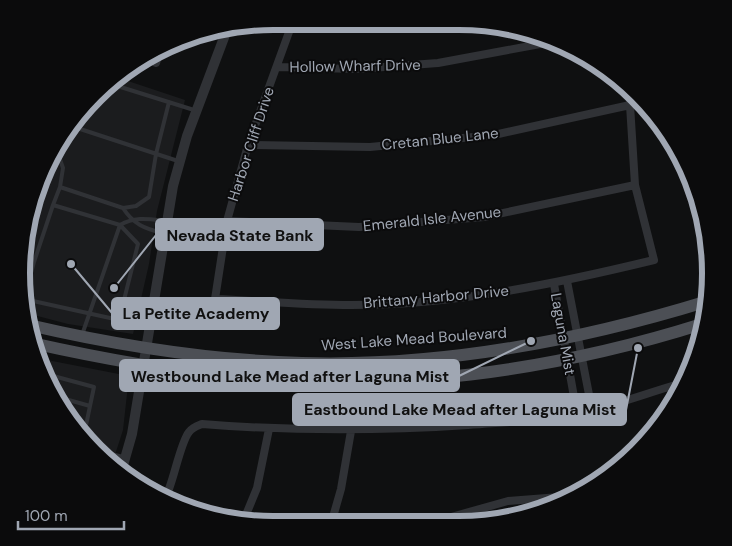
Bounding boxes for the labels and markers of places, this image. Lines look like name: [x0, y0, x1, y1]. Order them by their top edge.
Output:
callout: Nevada State Bank: [156, 219, 323, 250]
callout: La Petite Academy: [112, 298, 279, 329]
callout: Westbound Lake Mead after Laguna Mist: [120, 360, 459, 391]
callout: Eastbound Lake Mead after Laguna Mist: [293, 394, 626, 425]

